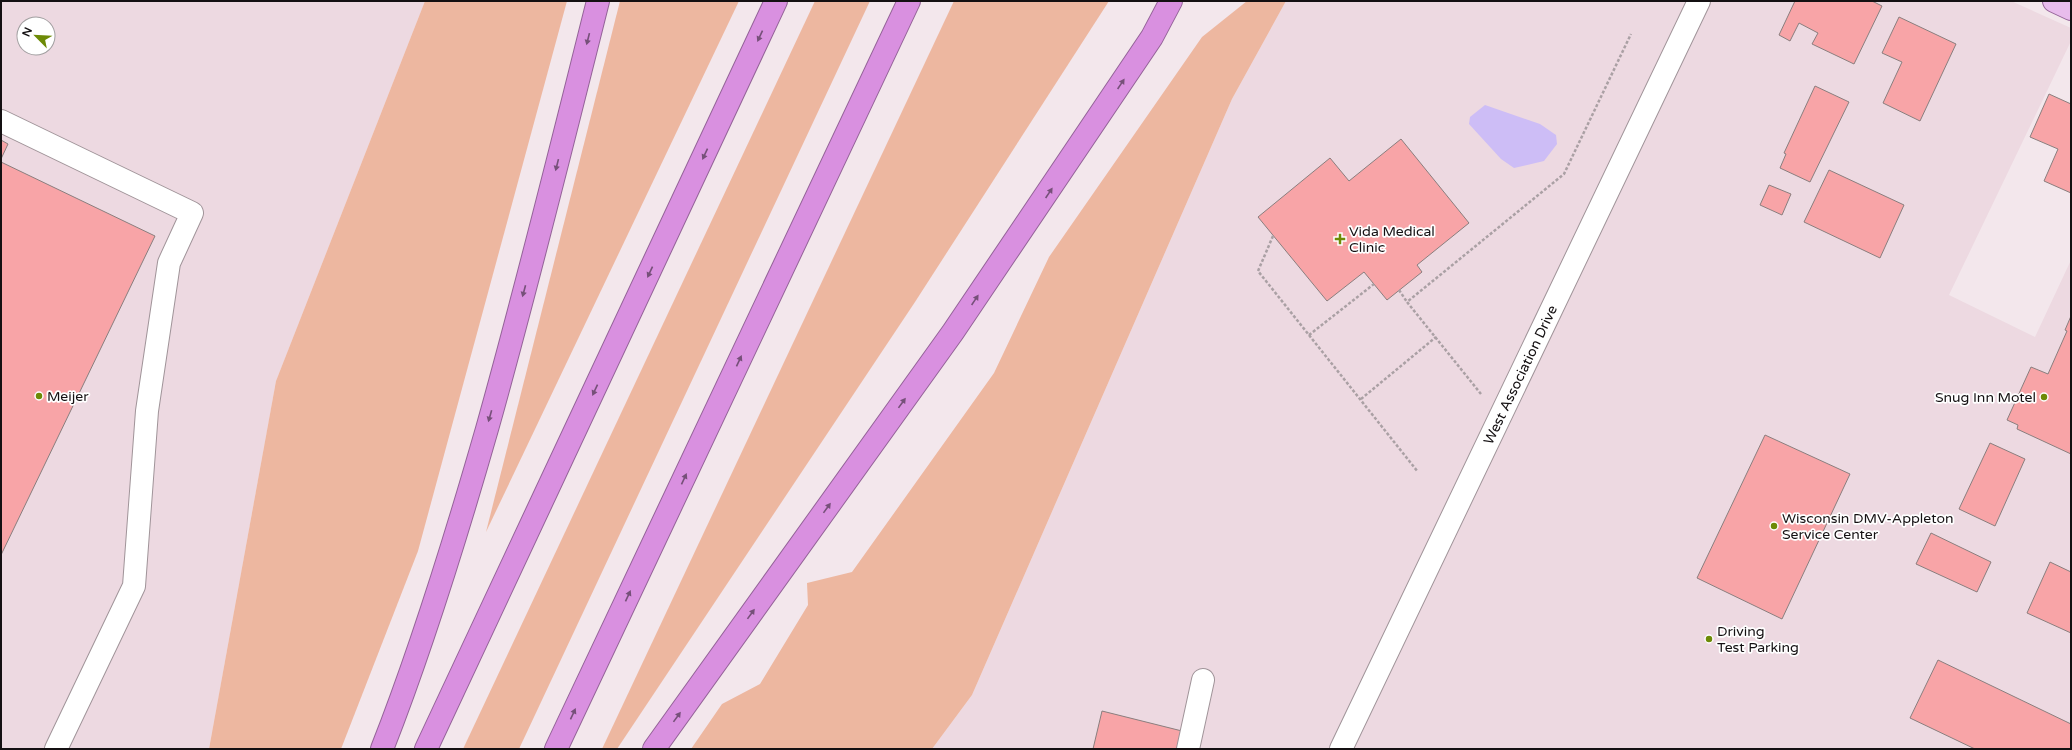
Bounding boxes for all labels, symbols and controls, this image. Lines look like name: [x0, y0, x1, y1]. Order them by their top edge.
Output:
north arrow: [16, 16, 56, 56]
text: N: [20, 25, 35, 39]
one-way arrow: [757, 31, 763, 42]
one-way arrow: [585, 33, 591, 45]
one-way arrow: [1117, 79, 1125, 90]
one-way arrow: [702, 148, 708, 160]
one-way arrow: [553, 159, 559, 171]
one-way arrow: [1045, 187, 1053, 198]
place label: Vida Medical Clinic: [1349, 223, 1435, 256]
marker: Vida Medical Clinic: [1334, 233, 1346, 245]
one-way arrow: [647, 266, 653, 278]
one-way arrow: [521, 285, 527, 297]
one-way arrow: [971, 295, 979, 305]
street label: West Association Drive: [1480, 302, 1561, 447]
one-way arrow: [736, 355, 742, 367]
one-way arrow: [592, 384, 598, 395]
place label: Meijer: [47, 388, 89, 405]
place label: Snug Inn Motel: [1935, 389, 2036, 406]
marker: Meijer: [34, 391, 44, 401]
marker: Snug Inn Motel: [2039, 392, 2049, 402]
one-way arrow: [898, 398, 906, 408]
one-way arrow: [487, 411, 493, 423]
one-way arrow: [681, 473, 687, 484]
one-way arrow: [822, 503, 831, 514]
place label: Wisconsin DMV-Appleton Service Center: [1782, 510, 1954, 543]
marker: Wisconsin DMV-Appleton Service Center: [1769, 521, 1779, 531]
one-way arrow: [625, 590, 631, 602]
one-way arrow: [747, 609, 755, 619]
place label: Driving Test Parking: [1717, 623, 1799, 656]
marker: Driving Test Parking: [1704, 634, 1714, 644]
one-way arrow: [570, 708, 576, 719]
one-way arrow: [673, 712, 681, 723]

